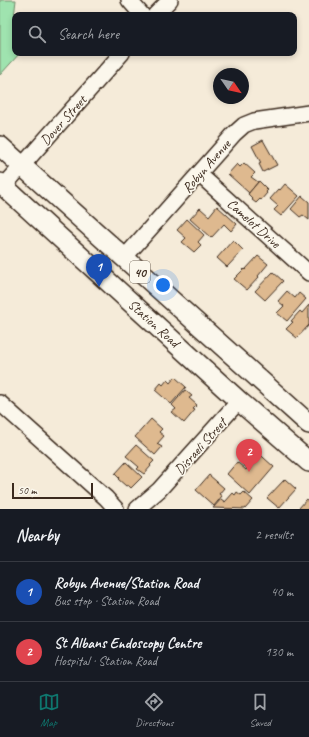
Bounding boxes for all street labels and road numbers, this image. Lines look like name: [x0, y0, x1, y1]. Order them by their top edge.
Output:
street label: Dover Street: [37, 91, 91, 149]
street label: Robyn Avenue: [179, 135, 235, 196]
street label: Camelot Drive: [224, 195, 285, 253]
road number: 40: [130, 261, 150, 283]
street label: Station Road: [125, 296, 185, 352]
street label: Disraeli Street: [171, 413, 232, 478]

